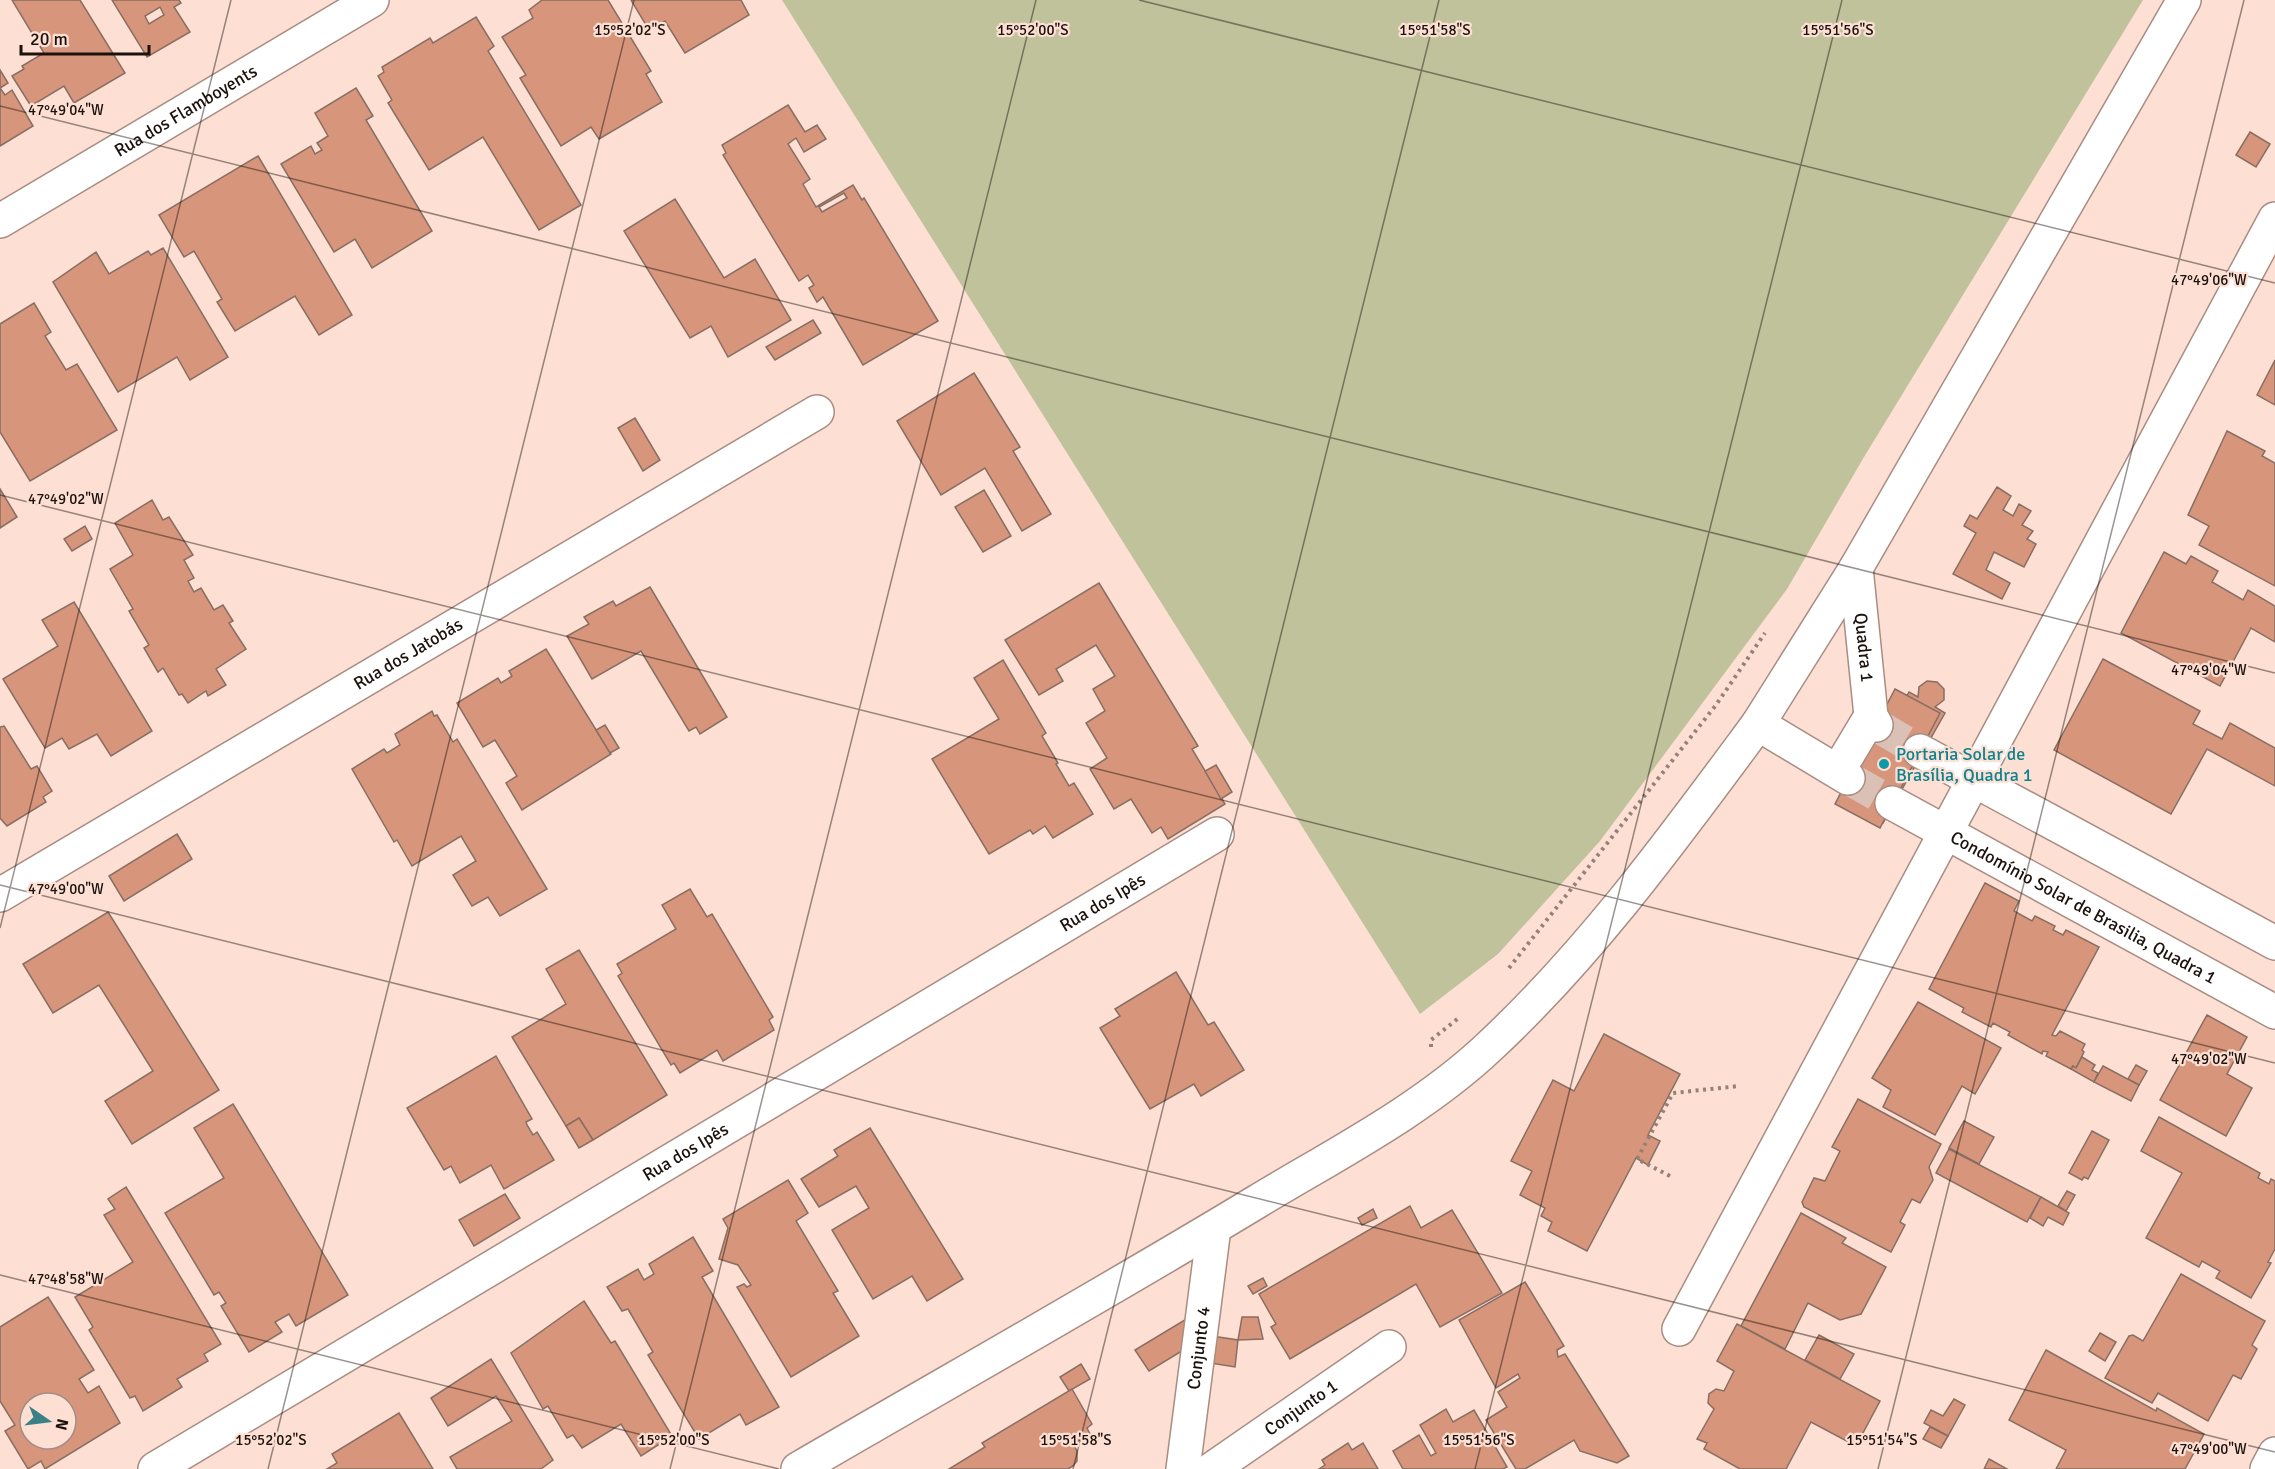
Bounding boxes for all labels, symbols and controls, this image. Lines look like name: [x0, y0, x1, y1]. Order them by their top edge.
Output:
scale bar: [21, 18, 148, 56]
text: 15°52'02"S: [594, 21, 666, 39]
text: 15°52'00"S: [997, 21, 1069, 39]
text: 15°51'58"S: [1399, 21, 1471, 39]
text: 15°51'56"S: [1802, 21, 1874, 39]
text: 20 m: [30, 28, 68, 50]
street label: Rua dos Flamboyents: [110, 60, 261, 162]
text: 47°49'04"W: [28, 101, 104, 119]
text: 47°49'06"W: [2171, 271, 2247, 289]
text: 47°49'02"W: [28, 490, 104, 508]
street label: Quadra 1: [1850, 612, 1879, 683]
street label: Rua dos Jatobás: [350, 613, 467, 694]
text: 47°49'04"W: [2171, 661, 2247, 679]
place label: Portaria Solar de Brasília, Quadra 1: [1896, 743, 2033, 786]
marker: Portaria Solar de Brasília, Quadra 1: [1877, 757, 1891, 771]
street label: Condomínio Solar de Brasilia, Quadra 1: [1946, 826, 2220, 989]
street label: Rua dos Ipês: [1056, 868, 1149, 936]
text: 47°49'00"W: [28, 880, 104, 898]
text: 47°49'02"W: [2171, 1050, 2247, 1068]
street label: Rua dos Ipês: [639, 1118, 732, 1186]
text: 47°48'58"W: [28, 1270, 104, 1288]
street label: Conjunto 4: [1182, 1305, 1215, 1391]
street label: Conjunto 1: [1260, 1375, 1342, 1441]
north arrow: [18, 1391, 78, 1451]
text: N: [51, 1417, 73, 1432]
text: 15°52'02"S: [235, 1431, 307, 1449]
text: 15°52'00"S: [638, 1431, 710, 1449]
text: 15°51'58"S: [1040, 1431, 1112, 1449]
text: 15°51'56"S: [1443, 1431, 1515, 1449]
text: 15°51'54"S: [1846, 1431, 1918, 1449]
text: 47°49'00"W: [2171, 1440, 2247, 1458]

